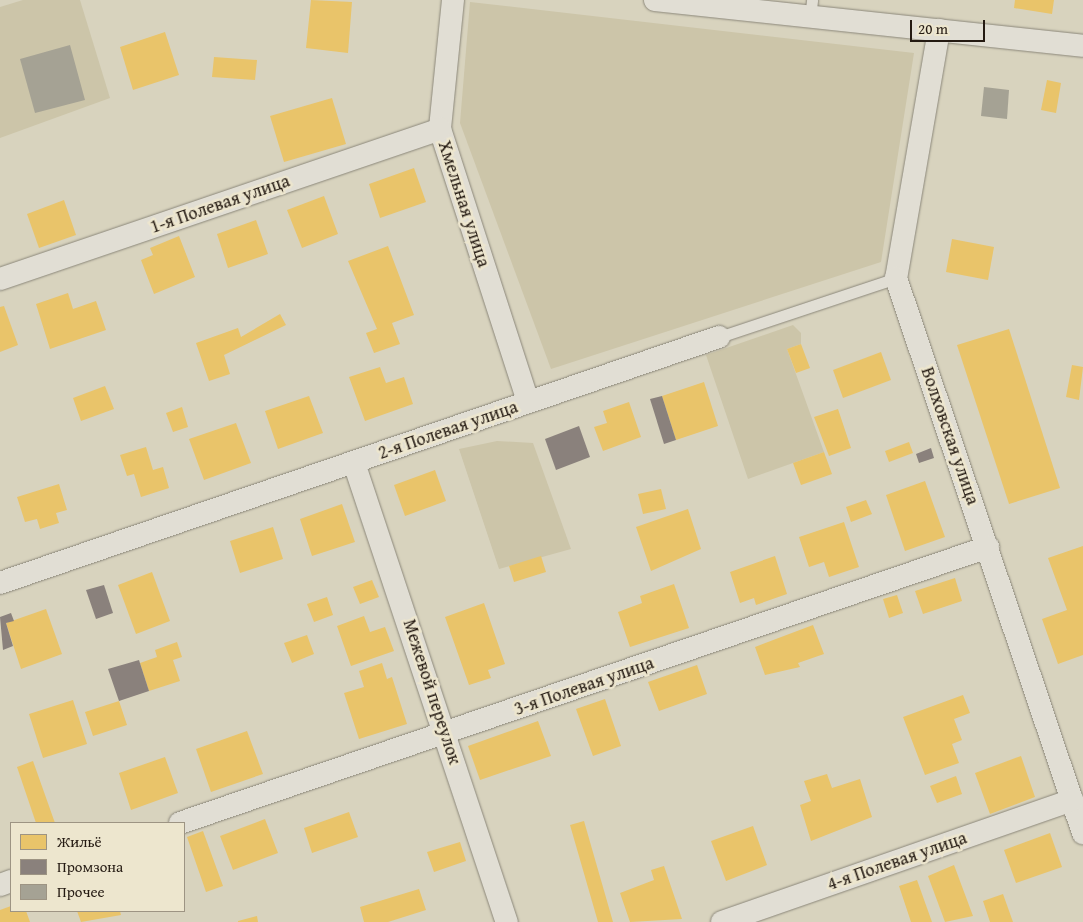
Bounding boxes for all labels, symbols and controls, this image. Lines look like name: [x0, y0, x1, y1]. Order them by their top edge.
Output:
scale bar: [913, 10, 988, 42]
text: 20 m: [918, 18, 948, 39]
street label: Хмельная улица: [433, 138, 495, 270]
street label: 1-я Полевая улица: [147, 170, 293, 238]
street label: Волховская улица: [916, 364, 984, 508]
street label: 2-я Полевая улица: [375, 396, 521, 464]
street label: Межевой переулок: [398, 617, 466, 767]
street label: 3-я Полевая улица: [511, 652, 657, 720]
legend: [10, 822, 185, 912]
street label: 4-я Полевая улица: [824, 827, 970, 895]
text: Жильё: [57, 831, 102, 852]
text: Промзона: [57, 856, 123, 877]
text: Прочее: [57, 881, 105, 902]

